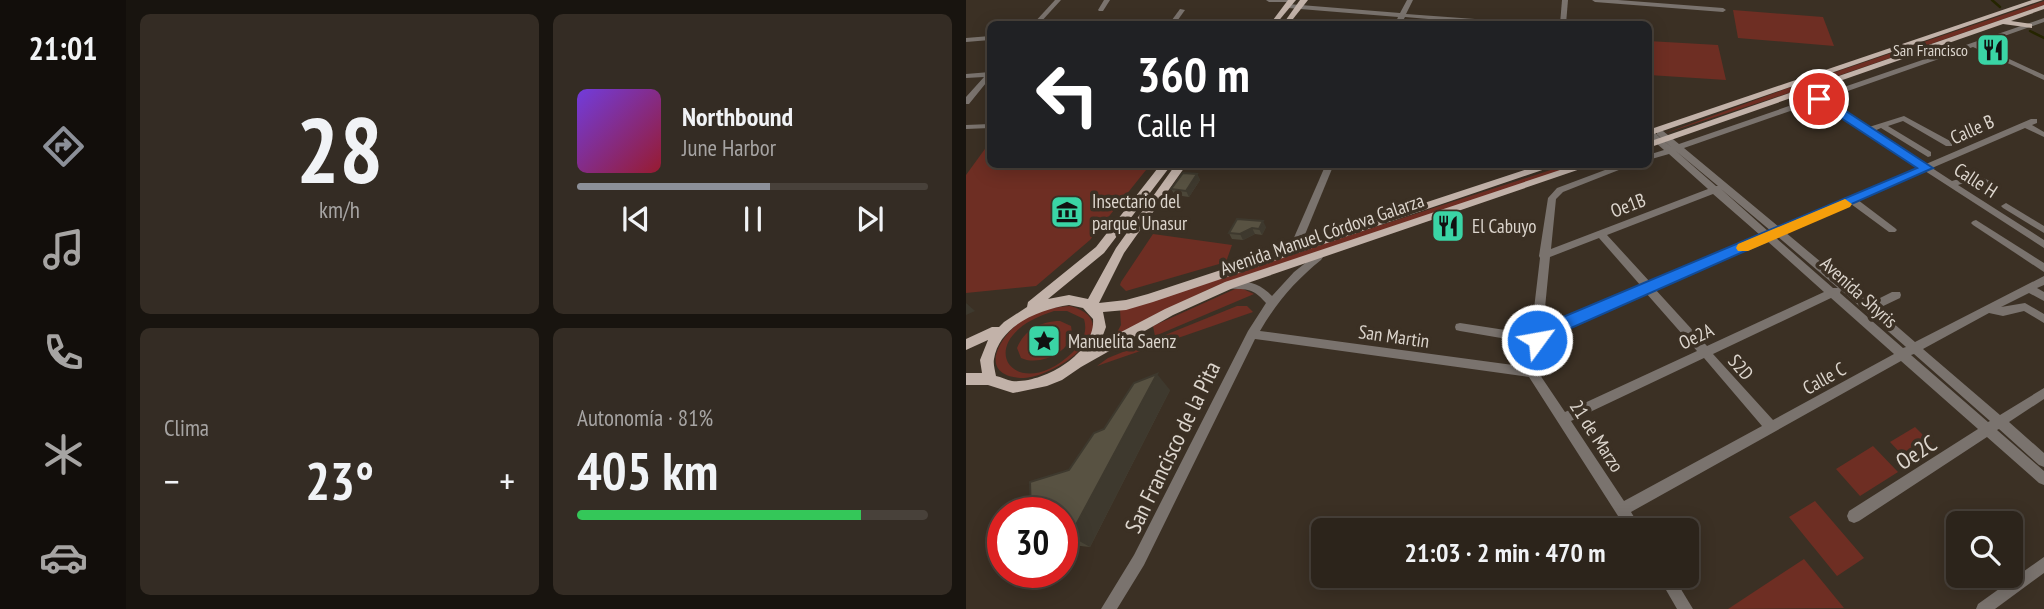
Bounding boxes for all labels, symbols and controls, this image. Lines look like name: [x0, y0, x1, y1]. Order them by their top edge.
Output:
text: 21:01: [28, 27, 98, 69]
restaurant icon: San Francisco: [1974, 31, 2012, 69]
place label: San Francisco: [1893, 40, 1968, 60]
text: 360 m: [1137, 42, 1250, 106]
icon: left: [1022, 49, 1113, 140]
pin: [1789, 69, 1849, 129]
icon: arrive: [1800, 80, 1838, 118]
text: 28: [296, 90, 383, 208]
text: Northbound: [682, 100, 793, 133]
text: Calle H: [1137, 104, 1216, 146]
street label: Calle B: [1946, 109, 1998, 149]
icon: directions: [39, 122, 88, 171]
text: June Harbor: [682, 133, 776, 162]
street label: Calle H: [1950, 157, 2002, 203]
street label: Oe1B: [1607, 187, 1649, 223]
street label: Avenida Manuel Córdova Galarza: [1217, 188, 1427, 280]
place label: Insectario del parque Unasur: [1092, 189, 1188, 235]
museum icon: Insectario del parque Unasur: [1048, 193, 1086, 231]
text: km/h: [319, 195, 360, 224]
icon: previous: [617, 200, 655, 238]
icon: pause: [734, 200, 772, 238]
icon: next: [851, 200, 889, 238]
restaurant icon: El Cabuyo: [1429, 207, 1467, 245]
place label: El Cabuyo: [1472, 214, 1537, 238]
icon: music: [39, 225, 88, 274]
street label: Avenida Shyris: [1816, 251, 1902, 333]
position arrow: [1500, 303, 1574, 377]
street label: Oe2A: [1675, 318, 1717, 354]
street label: San Martin: [1357, 319, 1431, 353]
place icon: Manuelita Saenz: [1025, 322, 1063, 360]
icon: phone: [39, 328, 88, 377]
place label: Manuelita Saenz: [1068, 329, 1176, 353]
street label: S2D: [1723, 349, 1759, 385]
street label: San Francisco de la Pita: [1118, 356, 1226, 538]
street label: Calle C: [1798, 356, 1850, 400]
street label: 21 de Marzo: [1565, 396, 1629, 476]
text: Autonomía · 81%: [577, 403, 713, 432]
text: Clima: [164, 413, 209, 442]
street label: Oe2C: [1890, 428, 1942, 476]
icon: climate: [39, 430, 88, 479]
text: 405 km: [577, 437, 718, 504]
text: 23°: [305, 447, 374, 514]
text: −: [164, 456, 180, 505]
text: +: [499, 456, 515, 505]
speed limit sign: 30: [987, 497, 1078, 588]
map controls: [1946, 511, 2023, 588]
button: search: [1946, 511, 2023, 588]
icon: car: [39, 533, 88, 582]
text: 21:03 · 2 min · 470 m: [1405, 536, 1605, 569]

